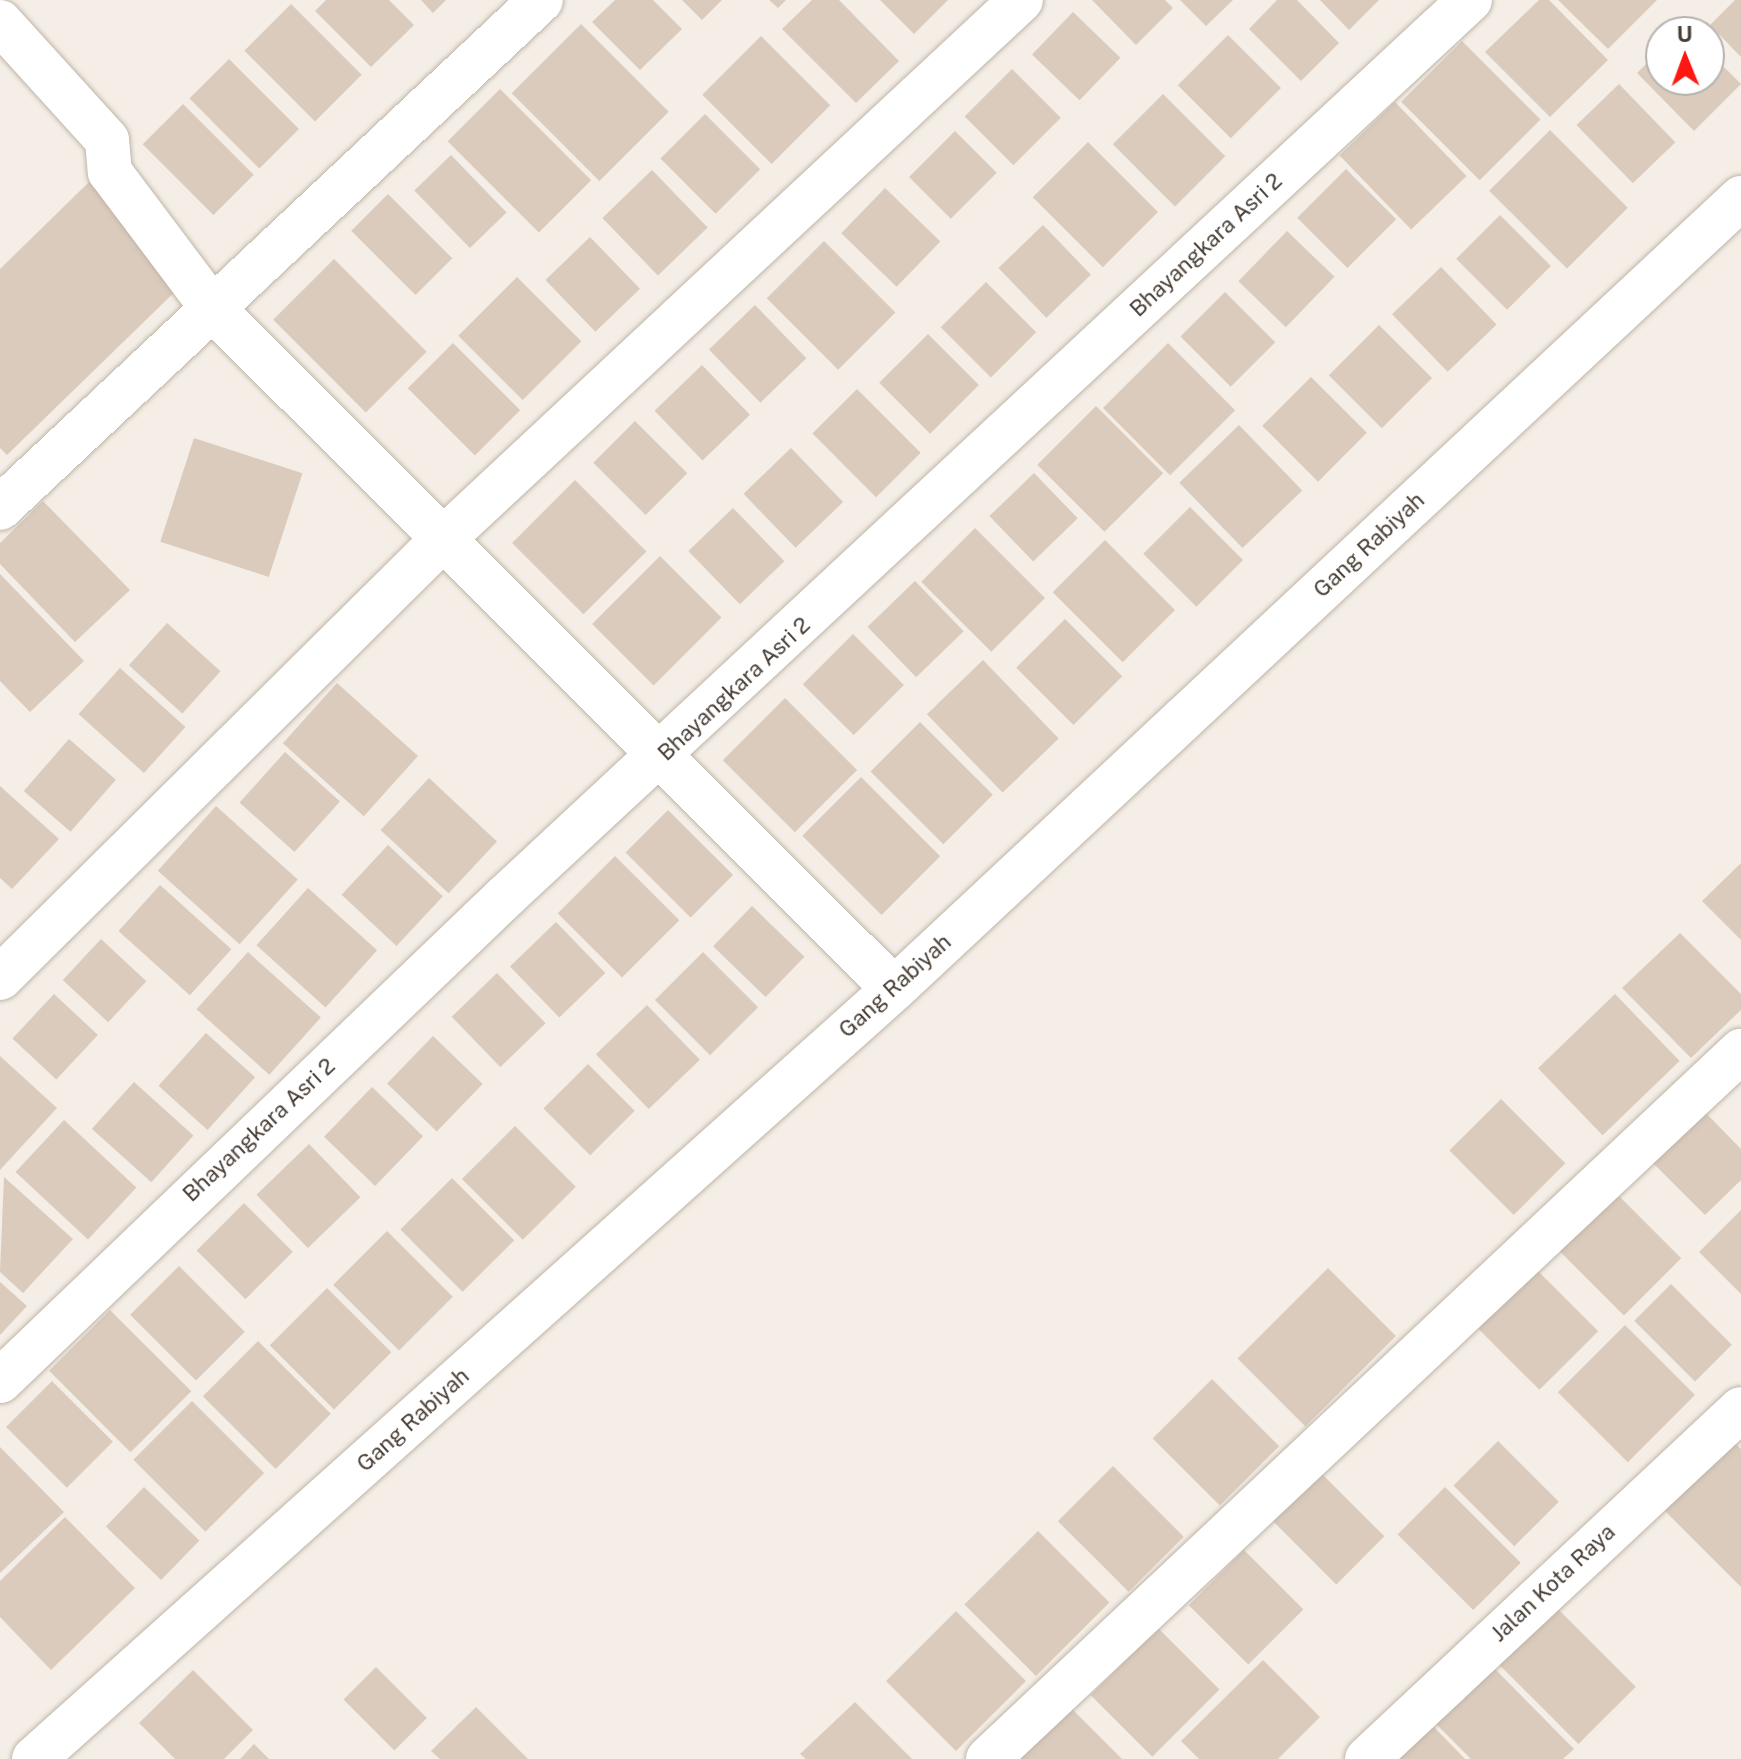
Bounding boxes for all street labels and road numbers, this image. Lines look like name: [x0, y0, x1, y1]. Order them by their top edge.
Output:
street label: Bhayangkara Asri 2: [1125, 168, 1287, 322]
street label: Gang Rabiyah: [1308, 487, 1430, 603]
street label: Bhayangkara Asri 2: [653, 612, 815, 766]
street label: Gang Rabiyah: [833, 929, 957, 1043]
street label: Bhayangkara Asri 2: [178, 1053, 340, 1207]
street label: Gang Rabiyah: [351, 1363, 475, 1477]
street label: Jalan Kota Raya: [1486, 1519, 1620, 1647]

